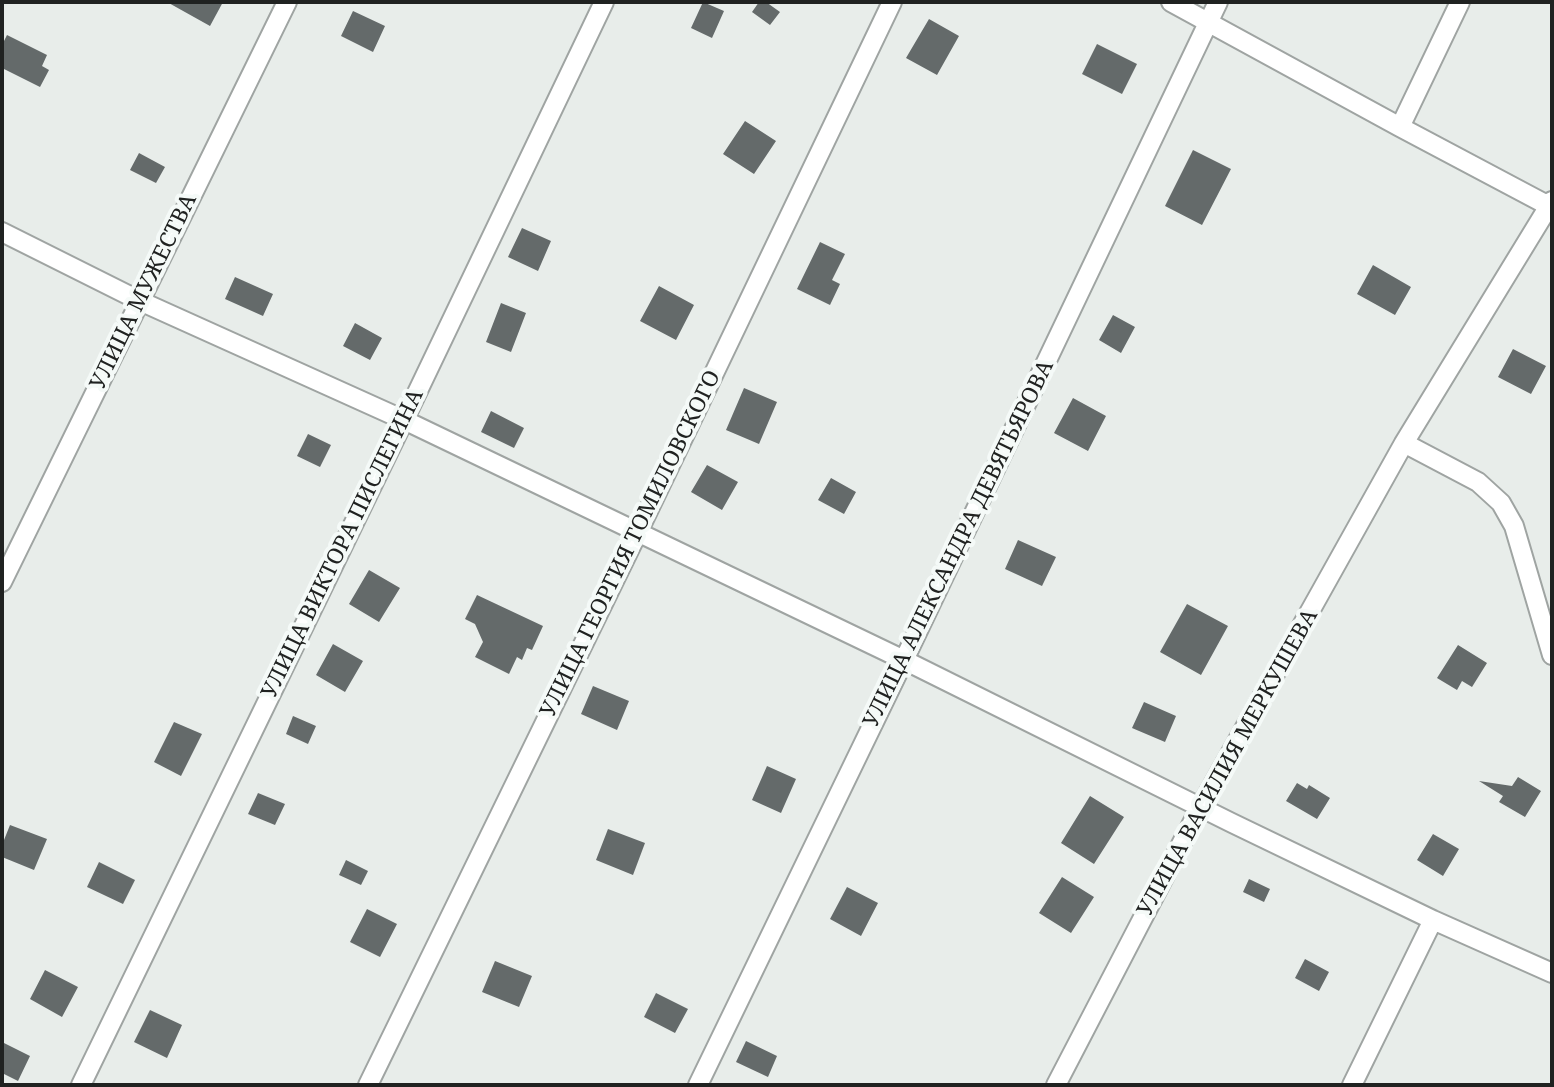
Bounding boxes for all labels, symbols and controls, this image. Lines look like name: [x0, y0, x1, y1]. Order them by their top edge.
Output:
street label: УЛИЦА МУЖЕСТВА: [85, 190, 203, 394]
street label: УЛИЦА АЛЕКСАНДРА ДЕВЯТЬЯРОВА: [858, 356, 1060, 732]
street label: УЛИЦА ГЕОРГИЯ ТОМИЛОВСКОГО: [535, 366, 727, 722]
street label: УЛИЦА ВИКТОРА ПИСЛЕГИНА: [256, 385, 430, 703]
street label: УЛИЦА ВАСИЛИЯ МЕРКУШЕВА: [1132, 605, 1324, 921]

